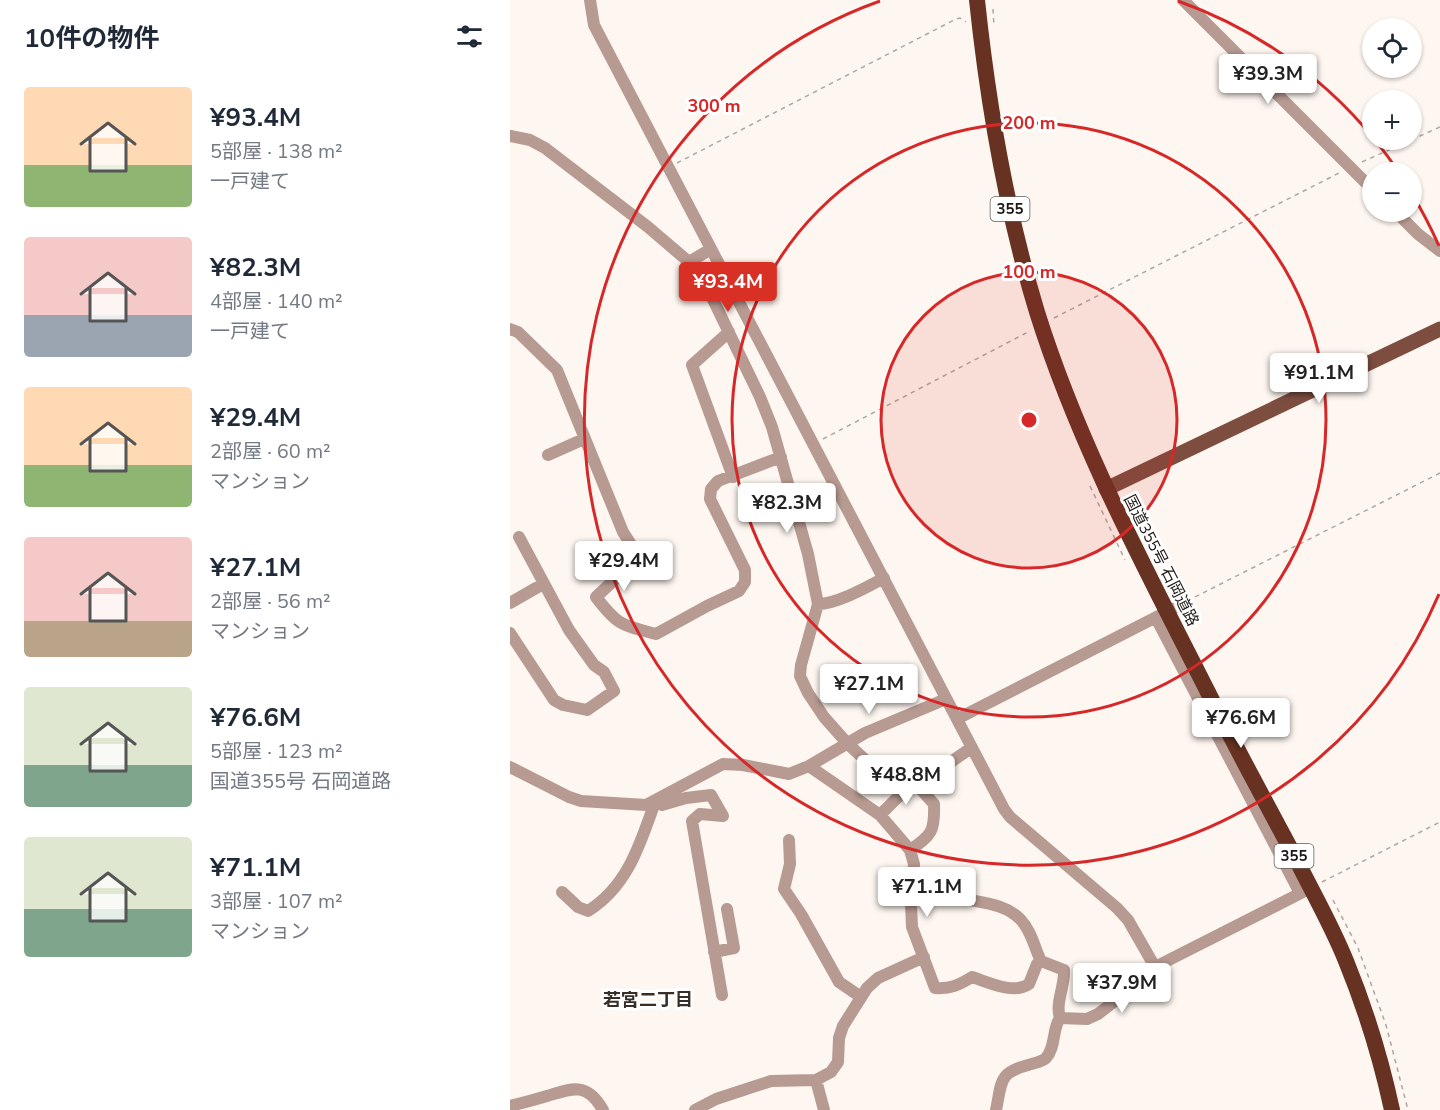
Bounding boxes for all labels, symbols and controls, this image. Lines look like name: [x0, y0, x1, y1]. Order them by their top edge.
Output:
map controls: [1362, 18, 1422, 222]
button: locate: [1362, 18, 1422, 78]
icon: filters: [453, 20, 486, 53]
text: 10件の物件: [24, 21, 159, 56]
pin: ¥39.3M: [1219, 54, 1317, 105]
text: ¥39.3M: [1233, 60, 1303, 87]
button: +: [1362, 90, 1422, 150]
text: 300 m: [687, 94, 741, 118]
text: ¥93.4M: [210, 100, 301, 135]
icon: home: [72, 111, 144, 183]
text: 200 m: [1002, 111, 1056, 135]
text: 5部屋 · 138 m²: [210, 138, 343, 165]
button: −: [1362, 162, 1422, 222]
text: 一戸建て: [210, 168, 290, 195]
road number: 355: [990, 197, 1030, 221]
text: ¥82.3M: [210, 250, 301, 285]
text: 100 m: [1002, 260, 1056, 284]
icon: home: [72, 261, 144, 333]
pin: ¥93.4M: [679, 262, 777, 313]
text: ¥93.4M: [693, 268, 763, 295]
text: 4部屋 · 140 m²: [210, 288, 343, 315]
text: 一戸建て: [210, 318, 290, 345]
pin: ¥91.1M: [1270, 353, 1368, 404]
text: ¥91.1M: [1284, 359, 1354, 386]
text: ¥29.4M: [210, 400, 301, 435]
centre of rings: [1019, 410, 1039, 430]
icon: home: [72, 411, 144, 483]
text: 2部屋 · 60 m²: [210, 438, 331, 465]
text: マンション: [210, 468, 310, 495]
pin: ¥82.3M: [738, 483, 836, 534]
text: ¥82.3M: [752, 489, 822, 516]
street label: 国道355号 石岡道路: [1118, 491, 1204, 630]
pin: ¥29.4M: [575, 541, 673, 592]
text: ¥29.4M: [589, 547, 659, 574]
text: ¥27.1M: [210, 550, 301, 585]
icon: home: [72, 561, 144, 633]
text: 2部屋 · 56 m²: [210, 588, 331, 615]
text: マンション: [210, 618, 310, 645]
pin: ¥27.1M: [820, 664, 918, 715]
text: ¥27.1M: [834, 670, 904, 697]
pin: ¥76.6M: [1192, 698, 1290, 749]
text: ¥76.6M: [210, 700, 301, 735]
text: ¥76.6M: [1206, 704, 1276, 731]
icon: home: [72, 711, 144, 783]
text: 5部屋 · 123 m²: [210, 738, 343, 765]
pin: ¥48.8M: [857, 755, 955, 806]
text: ¥48.8M: [871, 761, 941, 788]
text: 国道355号 石岡道路: [210, 768, 391, 795]
road number: 355: [1274, 844, 1314, 868]
text: ¥71.1M: [210, 850, 301, 885]
icon: home: [72, 861, 144, 933]
pin: ¥71.1M: [878, 867, 976, 918]
text: ¥71.1M: [892, 873, 962, 900]
text: 3部屋 · 107 m²: [210, 888, 343, 915]
text: マンション: [210, 918, 310, 945]
pin: ¥37.9M: [1073, 963, 1171, 1014]
text: ¥37.9M: [1087, 969, 1157, 996]
district label: 若宮二丁目: [603, 988, 693, 1012]

